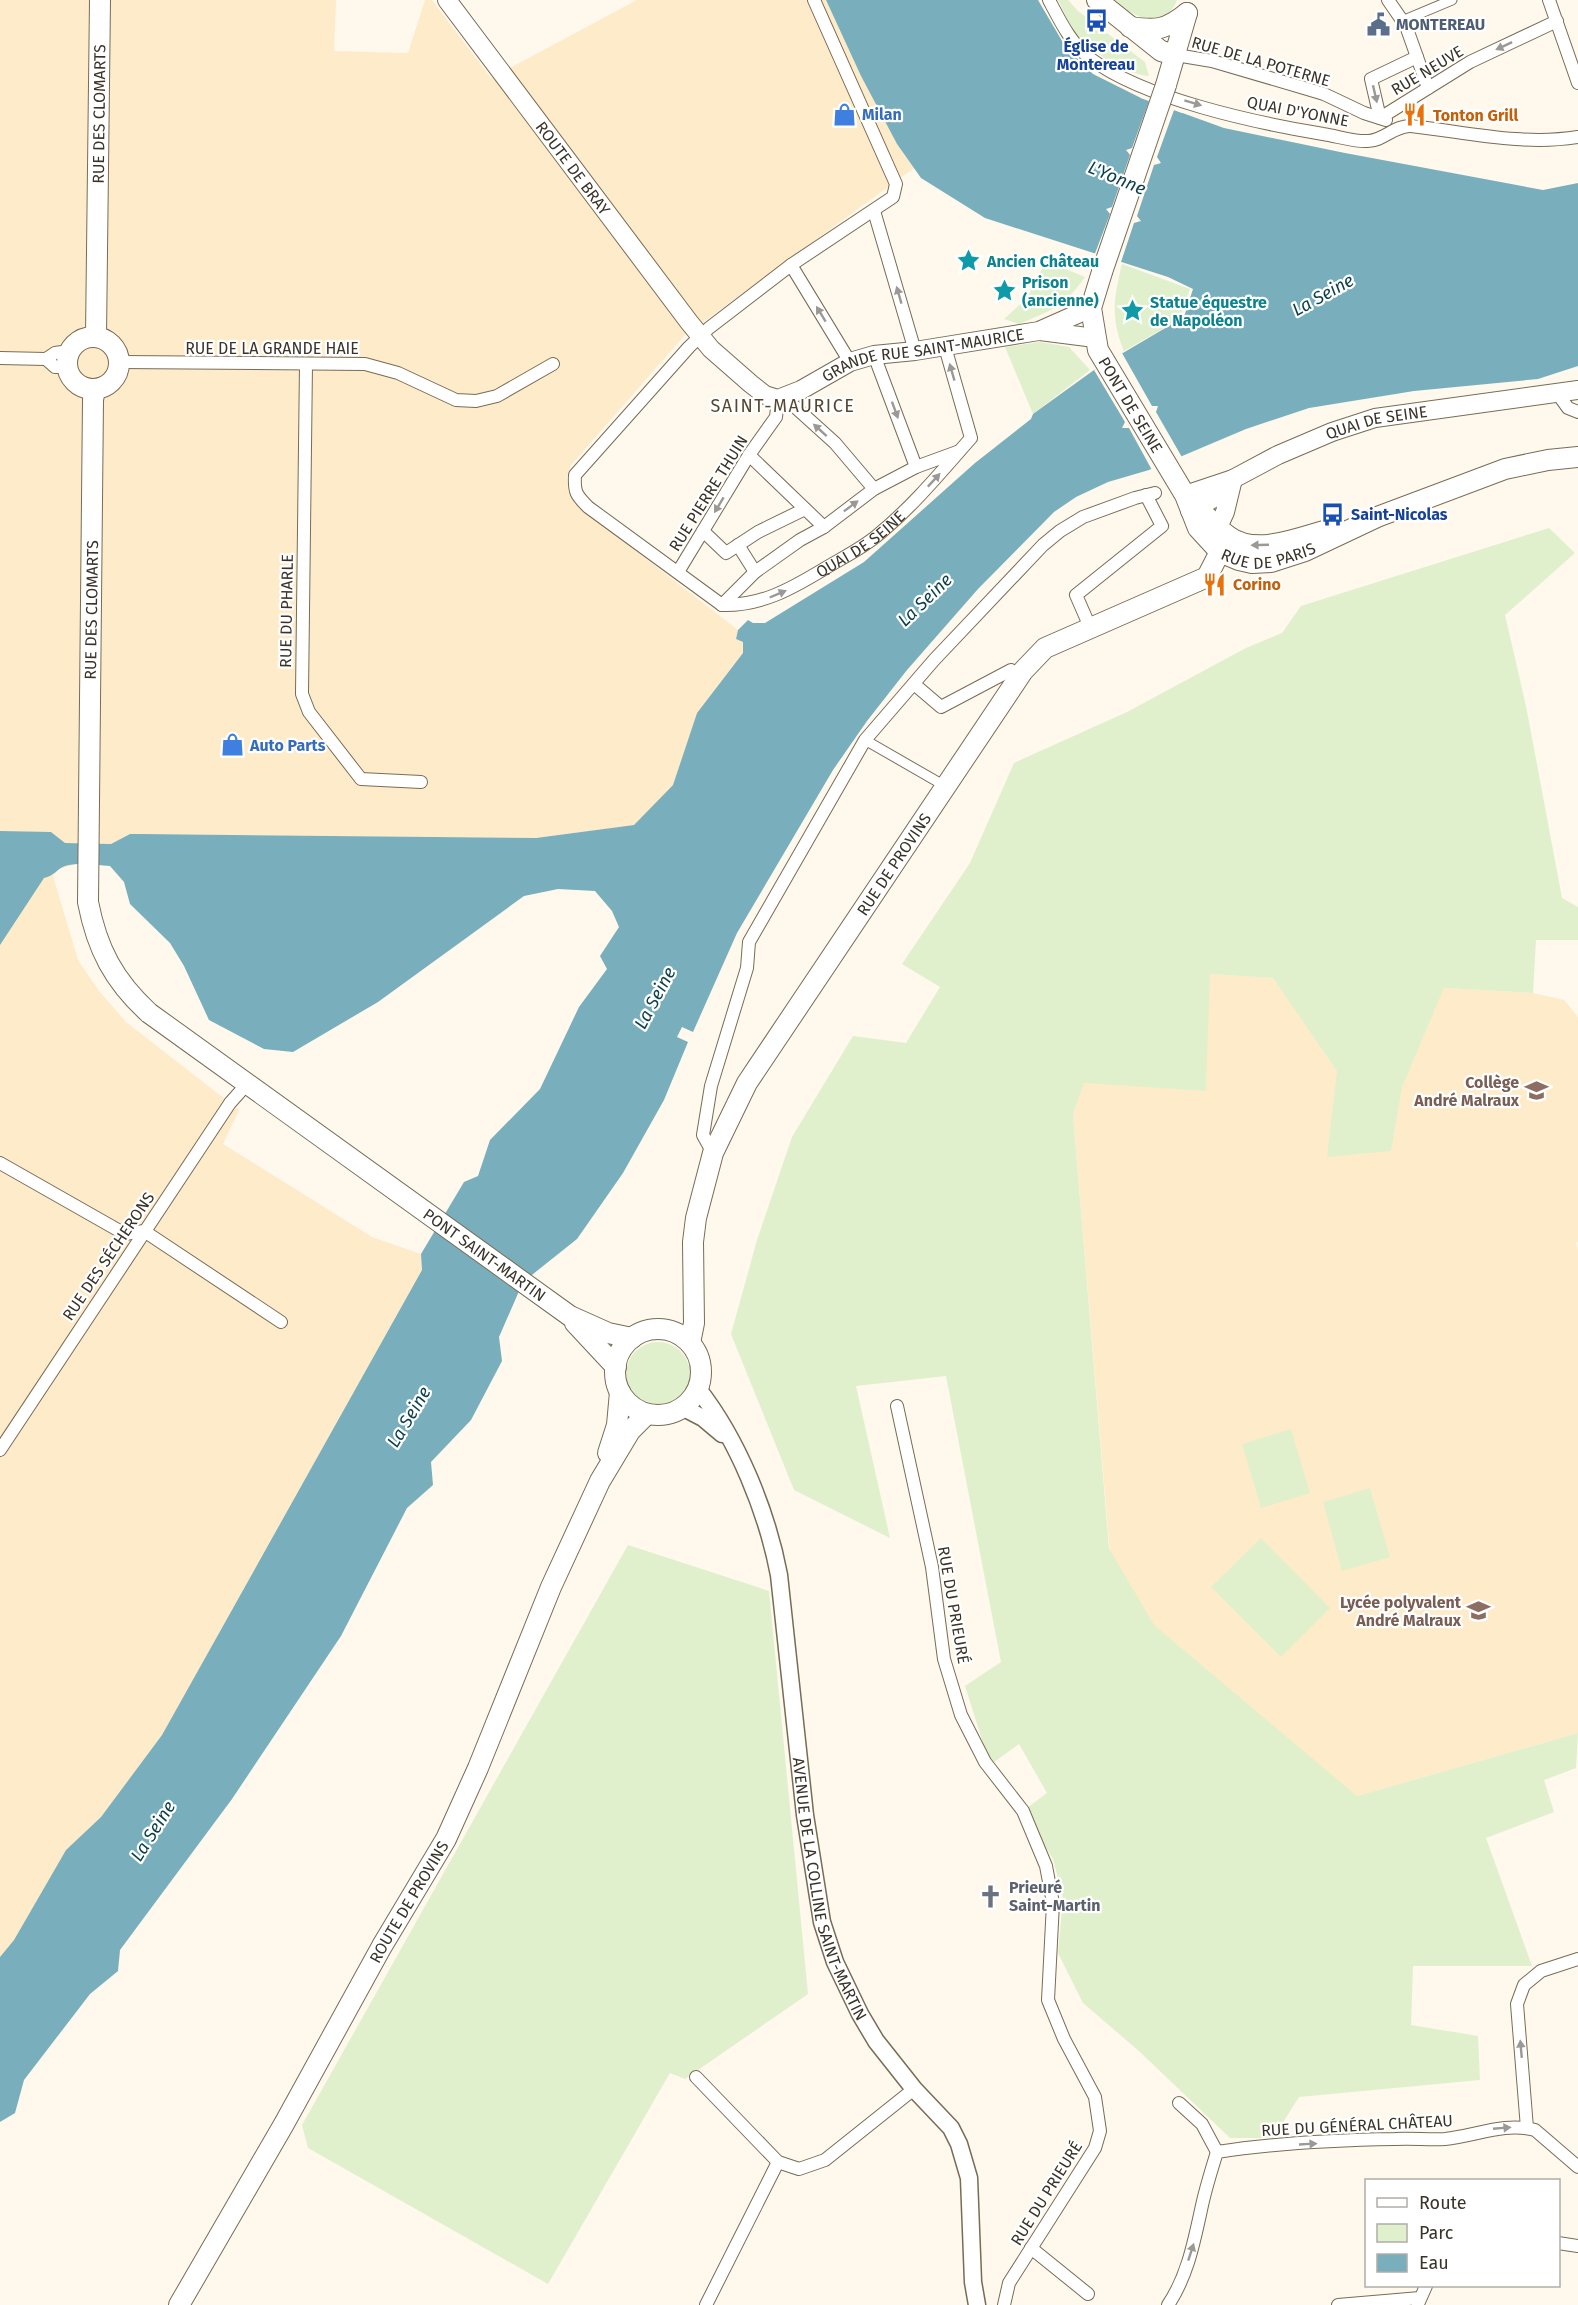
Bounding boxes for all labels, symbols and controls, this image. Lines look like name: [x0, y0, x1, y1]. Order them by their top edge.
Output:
bus stop icon: Église de Montereau: [1083, 8, 1109, 34]
public building icon: MONTEREAU: [1365, 11, 1391, 37]
place label: MONTEREAU: [1396, 15, 1485, 34]
street label: RUE DE LA POTERNE: [1189, 33, 1332, 90]
place label: Église de Montereau: [1057, 36, 1135, 74]
street label: RUE NEUVE: [1388, 42, 1467, 99]
one-way arrow: [1495, 42, 1512, 51]
street label: RUE DES CLOMARTS: [89, 44, 109, 184]
one-way arrow: [1370, 85, 1380, 103]
street label: QUAI D'YONNE: [1245, 92, 1350, 131]
one-way arrow: [1184, 99, 1202, 108]
shop icon: Milan: [831, 101, 857, 127]
restaurant icon: Tonton Grill: [1402, 102, 1428, 128]
place label: Milan: [862, 105, 902, 124]
place label: Tonton Grill: [1433, 106, 1519, 125]
street label: ROUTE DE BRAY: [532, 118, 614, 219]
water label: L'Yonne: [1085, 156, 1149, 200]
place icon: Ancien Château: [956, 248, 982, 274]
place label: Ancien Château: [986, 252, 1099, 271]
water label: La Seine: [1288, 269, 1358, 321]
place label: Prison (ancienne): [1022, 273, 1099, 310]
place icon: Prison (ancienne): [991, 278, 1017, 304]
one-way arrow: [894, 286, 903, 304]
place label: Statue équestre de Napoléon: [1150, 293, 1267, 330]
place icon: Statue équestre de Napoléon: [1119, 298, 1145, 324]
one-way arrow: [816, 305, 826, 322]
street label: GRANDE RUE SAINT-MAURICE: [819, 325, 1025, 386]
street label: RUE DE LA GRANDE HAIE: [185, 339, 359, 358]
street label: PONT DE SEINE: [1094, 354, 1166, 456]
one-way arrow: [947, 363, 956, 381]
district label: SAINT-MAURICE: [711, 395, 855, 417]
one-way arrow: [890, 401, 900, 419]
street label: QUAI DE SEINE: [1323, 402, 1429, 444]
one-way arrow: [813, 423, 828, 437]
street label: RUE PIERRE THUIN: [665, 432, 752, 555]
one-way arrow: [927, 472, 941, 487]
one-way arrow: [714, 497, 724, 514]
one-way arrow: [843, 501, 858, 513]
bus stop icon: Saint-Nicolas: [1320, 501, 1346, 527]
place label: Saint-Nicolas: [1351, 505, 1448, 524]
street label: QUAI DE SEINE: [812, 507, 909, 582]
street label: RUE DE PARIS: [1218, 538, 1319, 573]
street label: RUE DES CLOMARTS: [81, 540, 102, 680]
one-way arrow: [1250, 540, 1269, 550]
street label: RUE DU PHARLE: [276, 554, 297, 668]
water label: La Seine: [893, 569, 957, 631]
restaurant icon: Corino: [1202, 571, 1228, 597]
place label: Corino: [1233, 575, 1281, 594]
one-way arrow: [770, 589, 788, 599]
shop icon: Auto Parts: [219, 732, 245, 758]
place label: Auto Parts: [249, 736, 326, 755]
street label: RUE DE PROVINS: [853, 809, 935, 919]
water label: La Seine: [630, 963, 680, 1033]
place label: Collège André Malraux: [1413, 1073, 1520, 1110]
school or university icon: Collège André Malraux: [1524, 1078, 1550, 1104]
street label: RUE DES SÉCHERONS: [58, 1188, 158, 1324]
street label: PONT SAINT-MARTIN: [420, 1205, 549, 1305]
water label: La Seine: [382, 1383, 436, 1451]
street label: RUE DU PRIEURÉ: [934, 1545, 974, 1665]
place label: Lycée polyvalent André Malraux: [1340, 1593, 1462, 1630]
school or university icon: Lycée polyvalent André Malraux: [1466, 1598, 1492, 1624]
street label: AVENUE DE LA COLLINE SAINT-MARTIN: [789, 1756, 871, 2024]
water label: La Seine: [126, 1797, 180, 1865]
street label: ROUTE DE PROVINS: [366, 1837, 453, 1966]
place label: Prieuré Saint-Martin: [1009, 1878, 1100, 1915]
church icon: Prieuré Saint-Martin: [978, 1883, 1004, 1909]
one-way arrow: [1516, 2039, 1526, 2058]
street label: RUE DU GÉNÉRAL CHÂTEAU: [1261, 2110, 1453, 2140]
one-way arrow: [1492, 2124, 1511, 2133]
street label: RUE DU PRIEURÉ: [1006, 2137, 1086, 2249]
one-way arrow: [1298, 2139, 1317, 2148]
legend: [1365, 2179, 1560, 2287]
text: Route: [1419, 2192, 1467, 2214]
text: Parc: [1419, 2222, 1454, 2244]
one-way arrow: [1186, 2243, 1196, 2261]
text: Eau: [1419, 2252, 1449, 2274]

